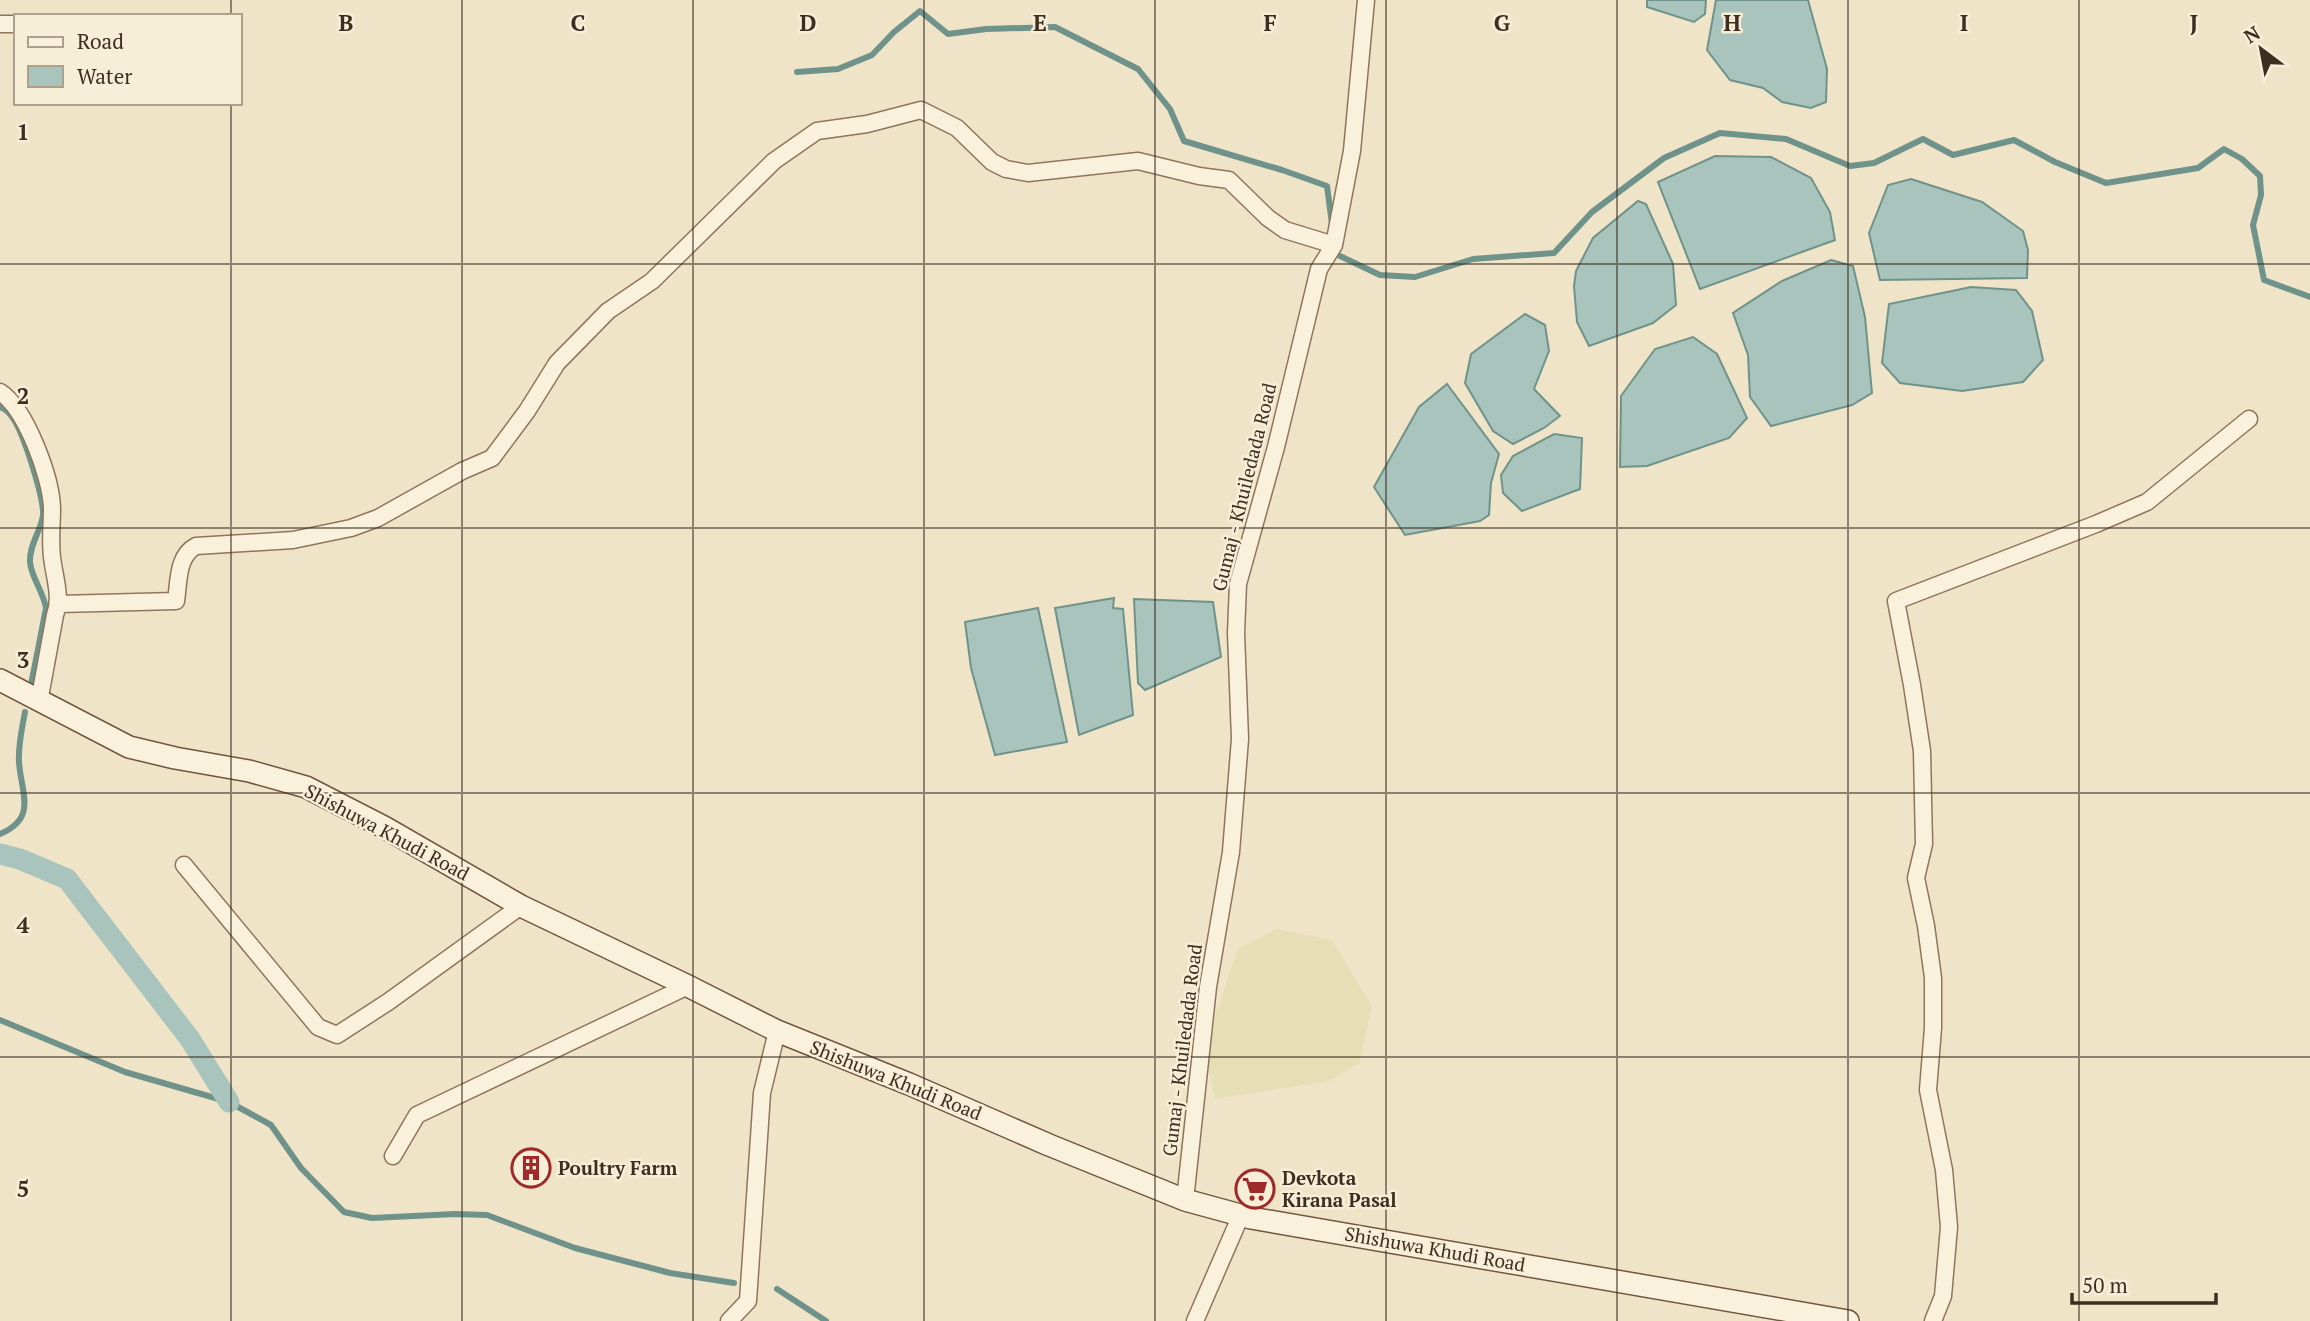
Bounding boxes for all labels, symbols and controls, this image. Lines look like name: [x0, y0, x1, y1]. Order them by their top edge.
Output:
text: B: [339, 7, 354, 38]
text: C: [571, 7, 586, 38]
text: D: [800, 7, 817, 38]
text: E: [1033, 7, 1047, 38]
text: F: [1263, 7, 1277, 38]
text: G: [1494, 7, 1511, 38]
text: H: [1723, 7, 1741, 38]
text: I: [1960, 7, 1968, 38]
text: J: [2190, 7, 2198, 38]
legend: [14, 14, 242, 105]
north arrow: [2226, 14, 2296, 84]
text: N: [2239, 19, 2265, 49]
text: Road: [77, 27, 124, 55]
text: Water: [77, 62, 132, 90]
text: 1: [17, 116, 30, 147]
text: 2: [17, 380, 30, 411]
street label: Gumaj - Khuiledada Road: [1206, 380, 1282, 594]
text: 3: [17, 644, 30, 675]
street label: Shishuwa Khudi Road: [301, 778, 474, 886]
text: 4: [17, 909, 30, 940]
street label: Gumaj - Khuiledada Road: [1156, 942, 1207, 1158]
street label: Shishuwa Khudi Road: [807, 1034, 986, 1126]
building icon: Poultry Farm: [510, 1147, 552, 1189]
place label: Poultry Farm: [558, 1155, 678, 1180]
place label: Devkota Kirana Pasal: [1282, 1165, 1397, 1212]
supermarket icon: Devkota Kirana Pasal: [1234, 1168, 1276, 1210]
text: 5: [17, 1173, 30, 1204]
street label: Shishuwa Khudi Road: [1343, 1220, 1528, 1277]
scale bar: [2072, 1262, 2216, 1306]
text: 50 m: [2082, 1271, 2128, 1299]

